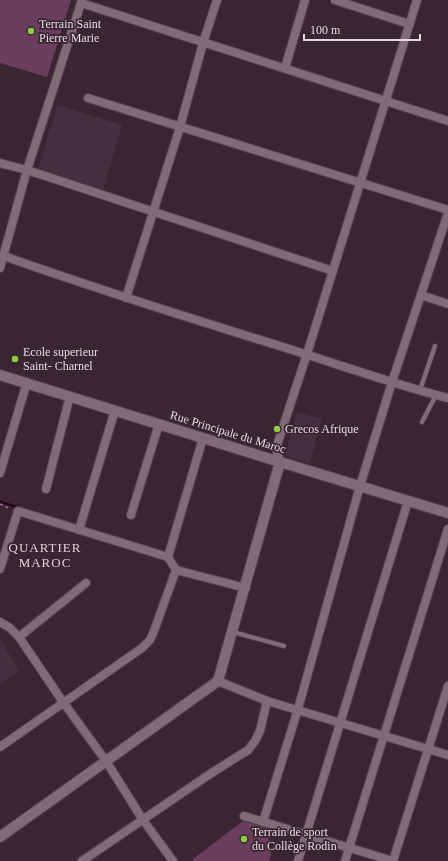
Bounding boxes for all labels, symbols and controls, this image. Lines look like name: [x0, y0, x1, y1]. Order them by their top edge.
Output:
scale bar: [304, 16, 420, 42]
place label: Terrain Saint Pierre Marie: [39, 17, 102, 45]
text: 100 m: [310, 23, 341, 37]
marker: Terrain Saint Pierre Marie: [26, 26, 36, 36]
place label: Ecole superieur Saint- Charnel: [23, 345, 98, 373]
marker: Ecole superieur Saint- Charnel: [10, 354, 20, 364]
street label: Rue Principale du Maroc: [168, 408, 288, 456]
place label: Grecos Afrique: [285, 422, 359, 436]
marker: Grecos Afrique: [272, 424, 282, 434]
district label: QUARTIER MAROC: [9, 540, 81, 570]
place label: Terrain de sport du Collège Rodin: [252, 825, 337, 853]
marker: Terrain de sport du Collège Rodin: [239, 834, 249, 844]

